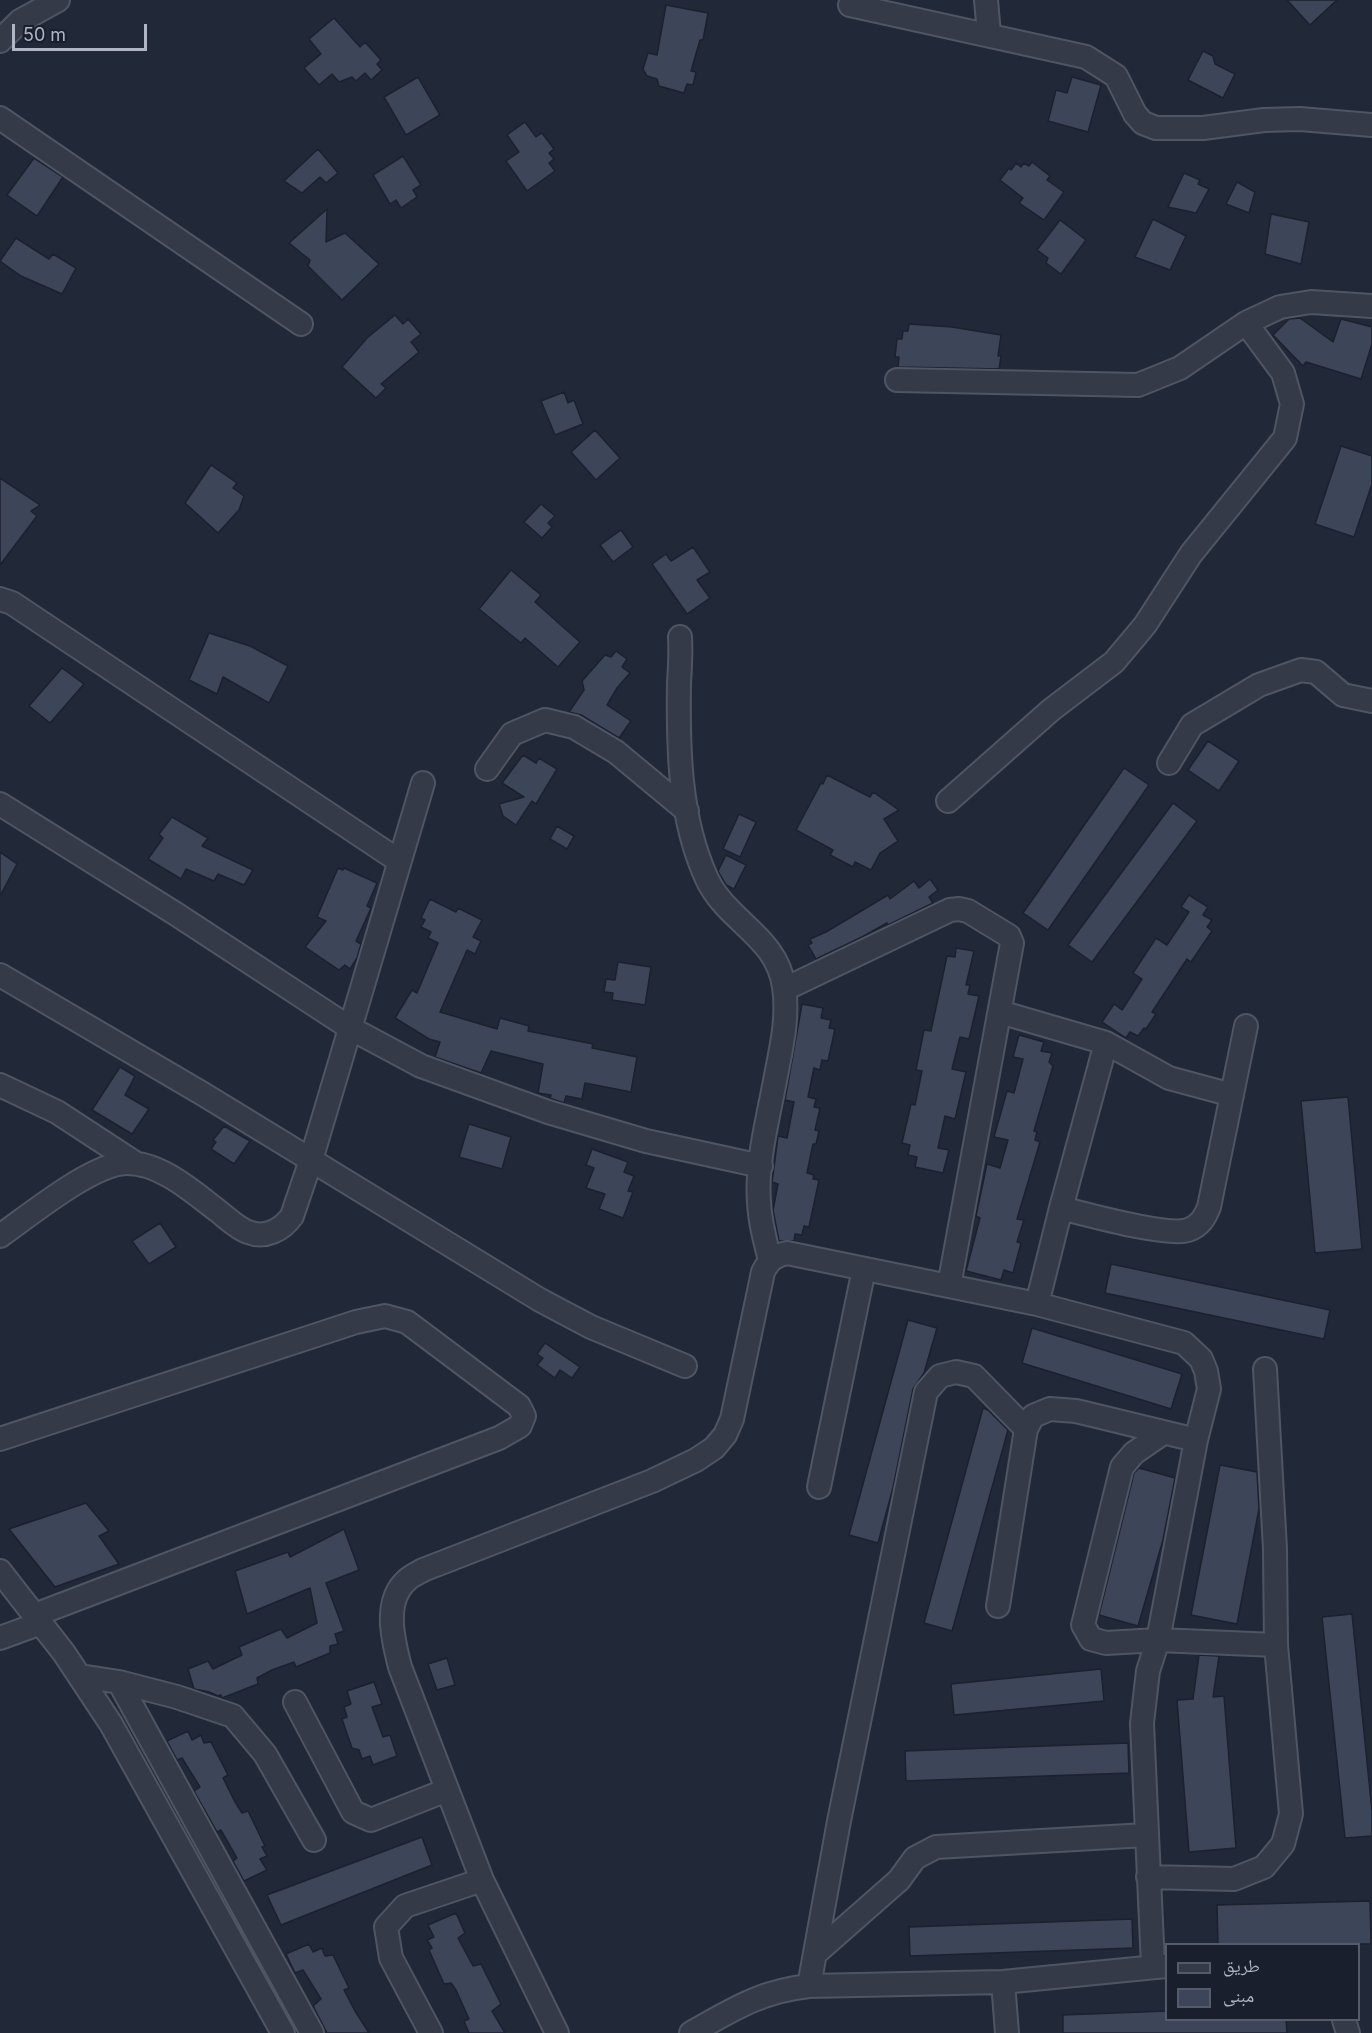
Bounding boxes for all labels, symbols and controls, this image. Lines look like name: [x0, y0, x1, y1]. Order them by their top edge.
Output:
scale bar: [15, 12, 150, 50]
text: 50 m: [23, 24, 66, 45]
legend: [1165, 1943, 1360, 2021]
text: طريق: [1223, 1955, 1260, 1976]
text: مبنى: [1223, 1985, 1254, 2006]

